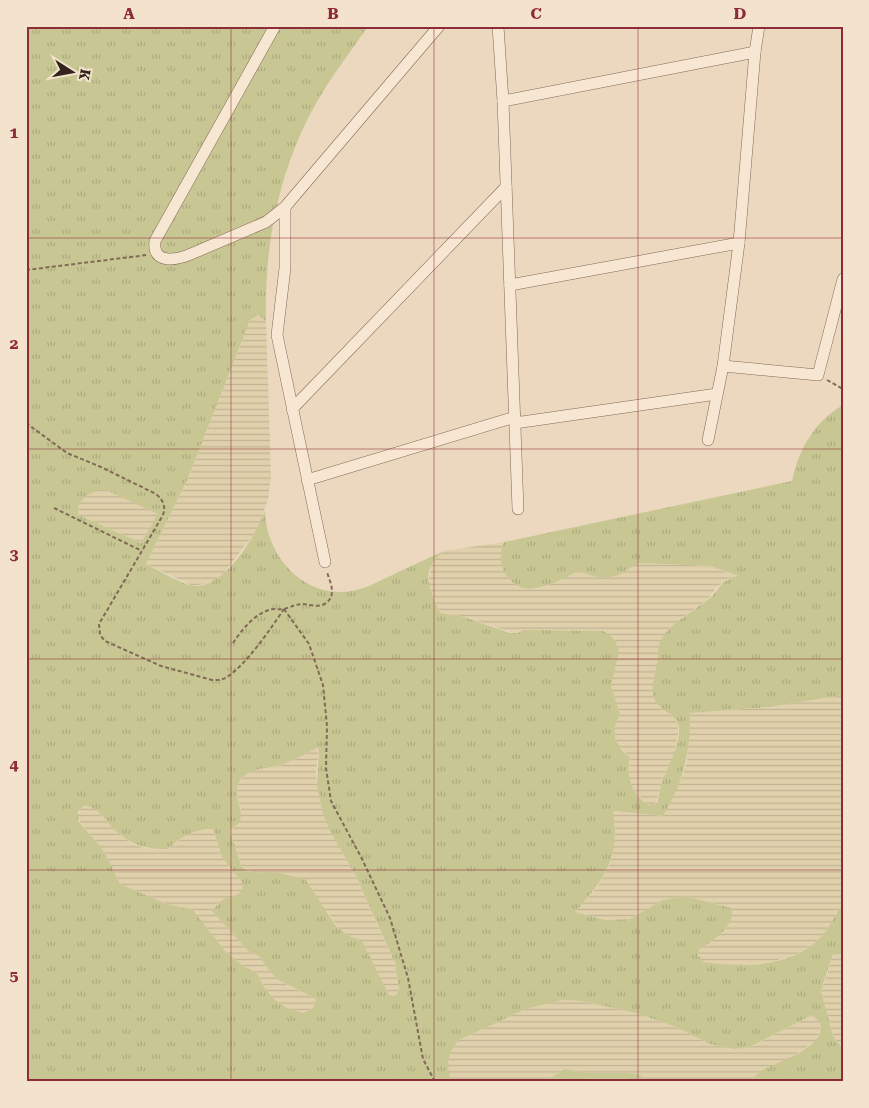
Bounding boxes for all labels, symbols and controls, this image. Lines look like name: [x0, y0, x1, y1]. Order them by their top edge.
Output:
text: A: [123, 4, 135, 23]
text: B: [327, 4, 339, 23]
text: C: [530, 4, 542, 23]
text: D: [734, 4, 747, 23]
north arrow: [48, 48, 98, 98]
text: K: [76, 68, 94, 81]
text: 1: [10, 123, 19, 142]
text: 2: [10, 334, 19, 353]
text: 3: [10, 545, 19, 564]
text: 4: [10, 755, 19, 774]
text: 5: [10, 966, 19, 985]

